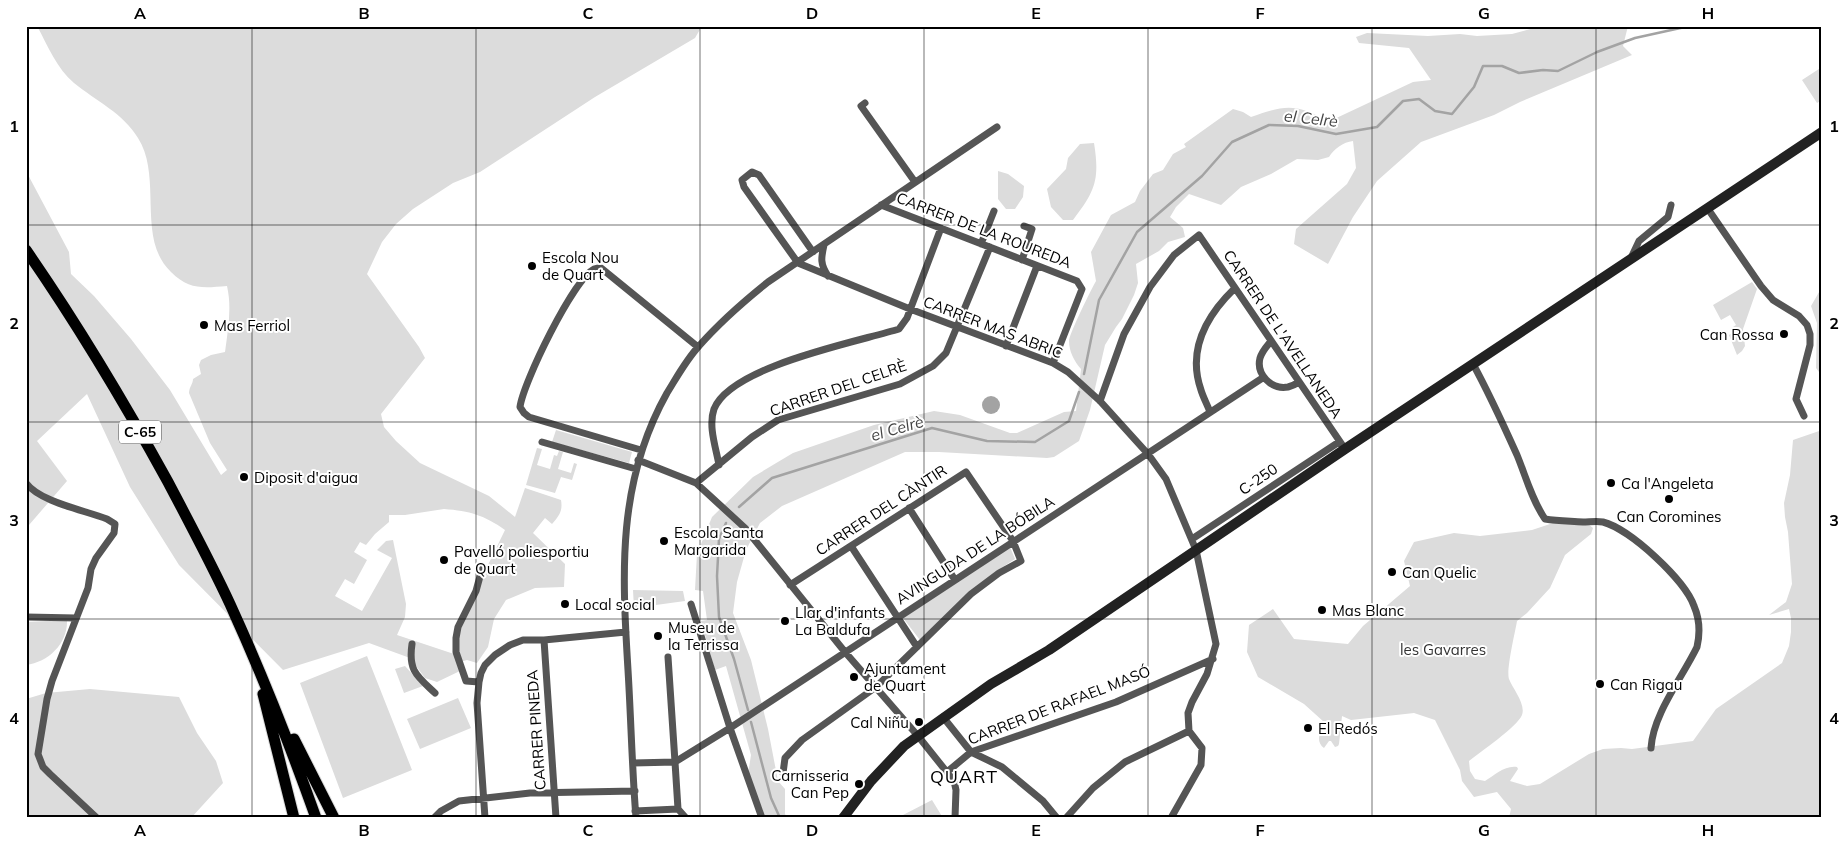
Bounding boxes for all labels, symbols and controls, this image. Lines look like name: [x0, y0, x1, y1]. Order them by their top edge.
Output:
text: A: [134, 3, 146, 23]
text: B: [358, 3, 370, 23]
text: C: [583, 3, 594, 23]
text: D: [806, 3, 818, 23]
text: E: [1031, 3, 1041, 23]
text: F: [1255, 3, 1265, 23]
text: G: [1478, 3, 1490, 23]
text: H: [1702, 3, 1714, 23]
water label: el Celrè: [1283, 105, 1339, 131]
text: 1: [9, 116, 19, 136]
text: 1: [1829, 116, 1839, 136]
street label: CARRER DE LA ROUREDA: [894, 188, 1074, 272]
street label: CARRER DE L'AVELLANEDA: [1219, 246, 1347, 422]
place label: Escola Nou de Quart: [542, 248, 619, 284]
marker: Escola Nou de Quart: [526, 260, 538, 272]
street label: CARRER MAS ABRIC: [921, 292, 1065, 362]
text: 2: [9, 313, 19, 333]
text: 2: [1829, 313, 1839, 333]
place label: Mas Ferriol: [214, 316, 290, 335]
marker: Mas Ferriol: [198, 319, 210, 331]
place label: Can Rossa: [1700, 325, 1774, 344]
marker: Can Rossa: [1778, 328, 1790, 340]
street label: CARRER DEL CELRÈ: [767, 356, 909, 420]
water label: el Celrè: [868, 411, 926, 445]
road number: C-65: [119, 421, 161, 444]
street label: C-250: [1235, 459, 1281, 499]
street label: CARRER DEL CÀNTIR: [812, 460, 950, 560]
place label: Diposit d'aigua: [254, 468, 358, 487]
marker: Diposit d'aigua: [238, 471, 250, 483]
place label: Ca l'Angeleta: [1621, 474, 1714, 493]
marker: Ca l'Angeleta: [1605, 477, 1617, 489]
street label: AVINGUDA DE LA BÓBILA: [892, 492, 1058, 608]
marker: Can Coromines: [1663, 493, 1675, 505]
place label: Can Coromines: [1616, 507, 1722, 526]
text: 3: [9, 510, 19, 530]
text: 3: [1829, 510, 1839, 530]
place label: Escola Santa Margarida: [674, 523, 764, 559]
marker: Escola Santa Margarida: [658, 535, 670, 547]
place label: Pavelló poliesportiu de Quart: [454, 542, 589, 578]
marker: Pavelló poliesportiu de Quart: [438, 554, 450, 566]
place label: Can Quelic: [1402, 563, 1477, 582]
marker: Can Quelic: [1386, 566, 1398, 578]
place label: Local social: [575, 595, 655, 614]
marker: Local social: [559, 598, 571, 610]
place label: Mas Blanc: [1332, 601, 1404, 620]
place label: Llar d'infants La Baldufa: [795, 603, 885, 639]
marker: Mas Blanc: [1316, 604, 1328, 616]
marker: Llar d'infants La Baldufa: [779, 615, 791, 627]
place label: Museu de la Terrissa: [668, 618, 739, 654]
marker: Museu de la Terrissa: [652, 630, 664, 642]
park label: les Gavarres: [1400, 640, 1486, 659]
place label: Ajuntament de Quart: [864, 659, 946, 695]
street label: CARRER DE RAFAEL MASÓ: [965, 661, 1153, 749]
street label: CARRER PINEDA: [522, 669, 550, 791]
marker: Ajuntament de Quart: [848, 671, 860, 683]
place label: Can Rigau: [1610, 675, 1682, 694]
marker: Can Rigau: [1594, 678, 1606, 690]
text: 4: [9, 708, 19, 728]
text: 4: [1829, 708, 1839, 728]
place label: Cal Niñu: [850, 713, 909, 732]
marker: Cal Niñu: [913, 716, 925, 728]
place label: El Redós: [1318, 719, 1378, 738]
marker: El Redós: [1302, 722, 1314, 734]
district label: QUART: [930, 765, 998, 788]
place label: Carnisseria Can Pep: [771, 766, 849, 802]
marker: Carnisseria Can Pep: [853, 778, 865, 790]
text: A: [134, 820, 146, 840]
text: B: [358, 820, 370, 840]
text: C: [583, 820, 594, 840]
text: D: [806, 820, 818, 840]
text: E: [1031, 820, 1041, 840]
text: F: [1255, 820, 1265, 840]
text: G: [1478, 820, 1490, 840]
text: H: [1702, 820, 1714, 840]

